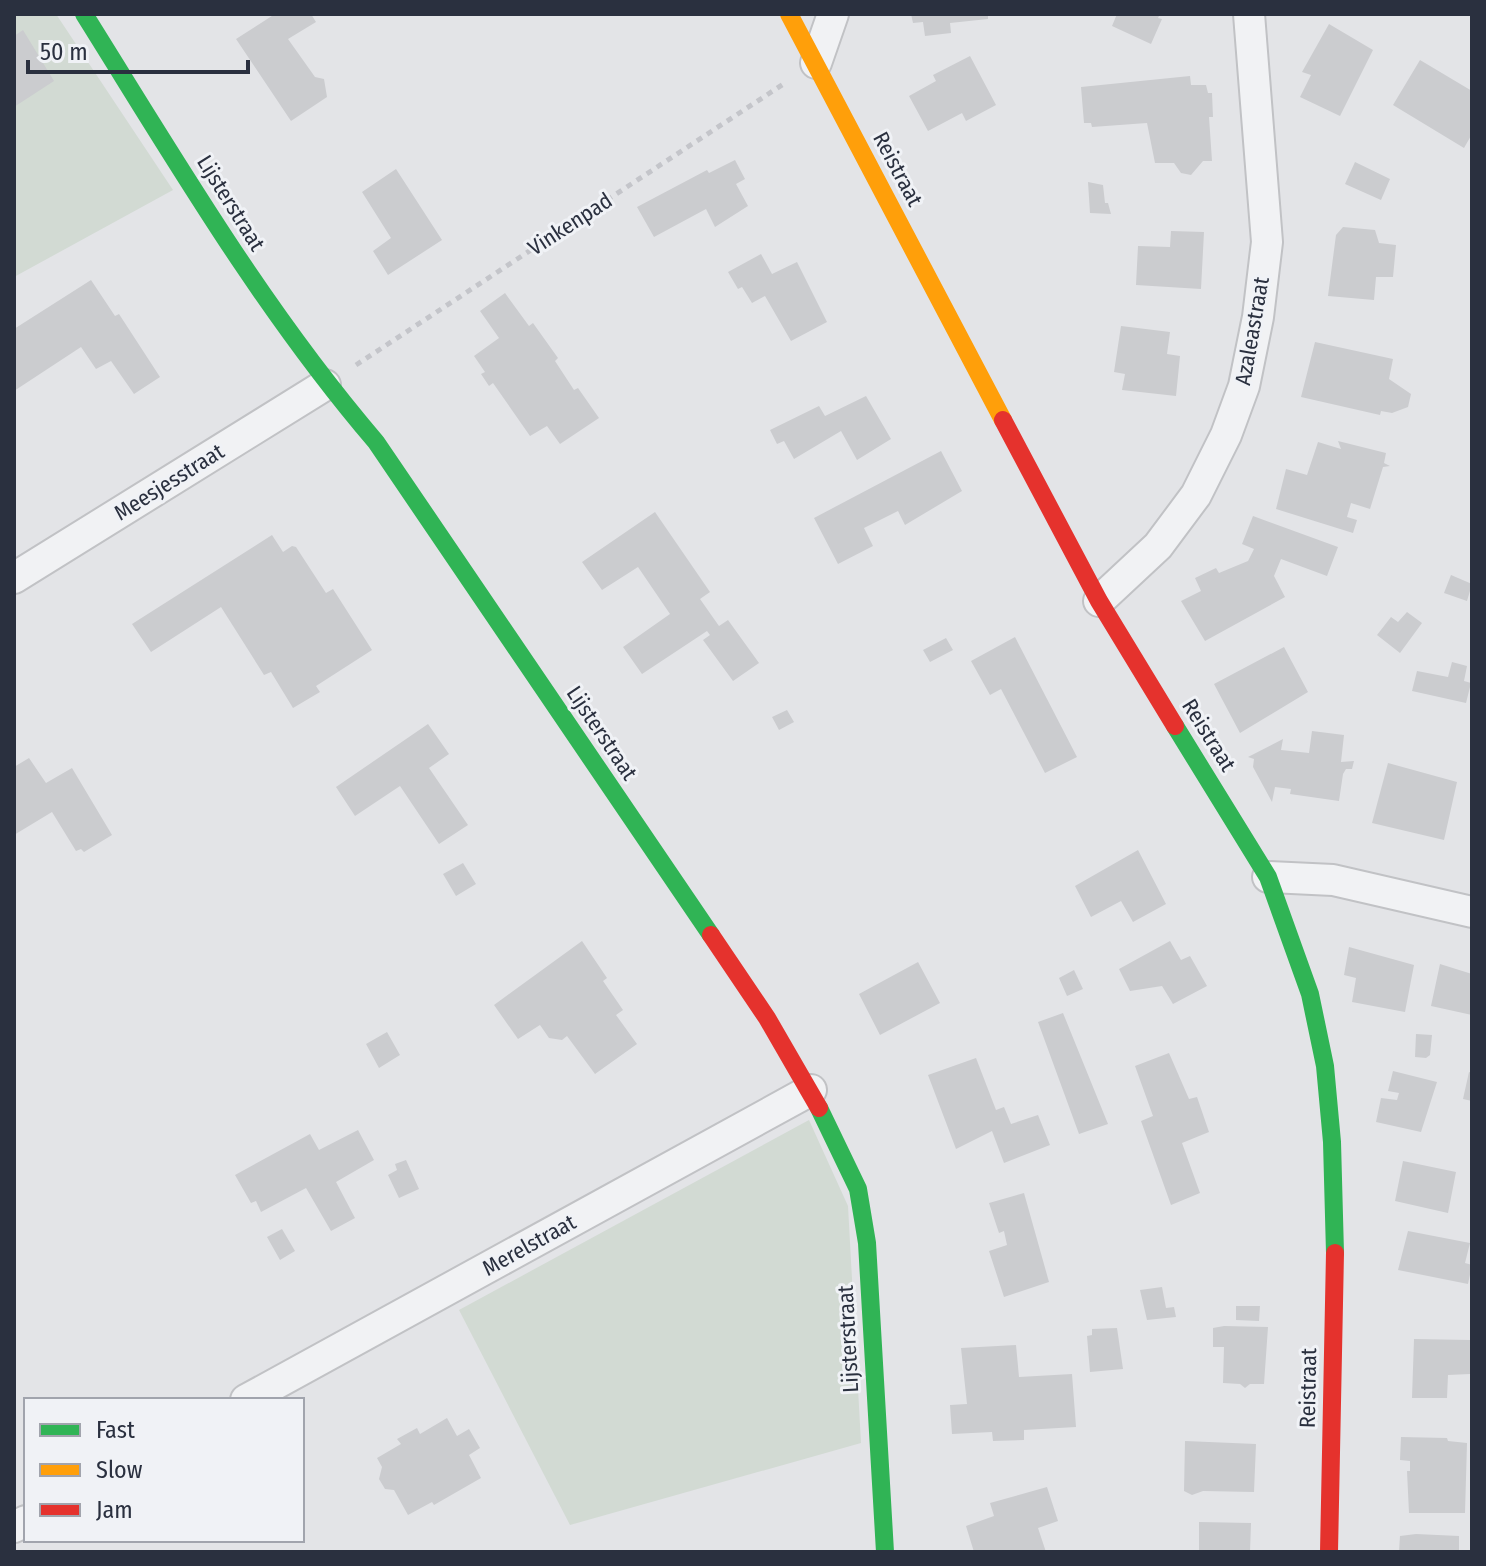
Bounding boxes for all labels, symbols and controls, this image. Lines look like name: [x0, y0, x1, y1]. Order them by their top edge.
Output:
scale bar: [28, 24, 248, 74]
text: 50 m: [40, 38, 88, 66]
street label: Reistraat: [867, 127, 929, 211]
street label: Lijsterstraat: [191, 150, 271, 256]
street label: Vinkenpad: [523, 187, 617, 261]
street label: Azaleastraat: [1229, 274, 1275, 387]
street label: Meesjesstraat: [109, 437, 230, 526]
street label: Lijsterstraat: [561, 681, 644, 786]
street label: Reistraat: [1176, 694, 1242, 777]
street label: Merelstraat: [478, 1208, 581, 1282]
street label: Lijsterstraat: [832, 1284, 864, 1393]
street label: Reistraat: [1294, 1347, 1322, 1428]
legend: [24, 1398, 304, 1542]
text: Fast: [96, 1416, 135, 1444]
text: Slow: [96, 1456, 143, 1484]
text: Jam: [96, 1496, 133, 1524]

